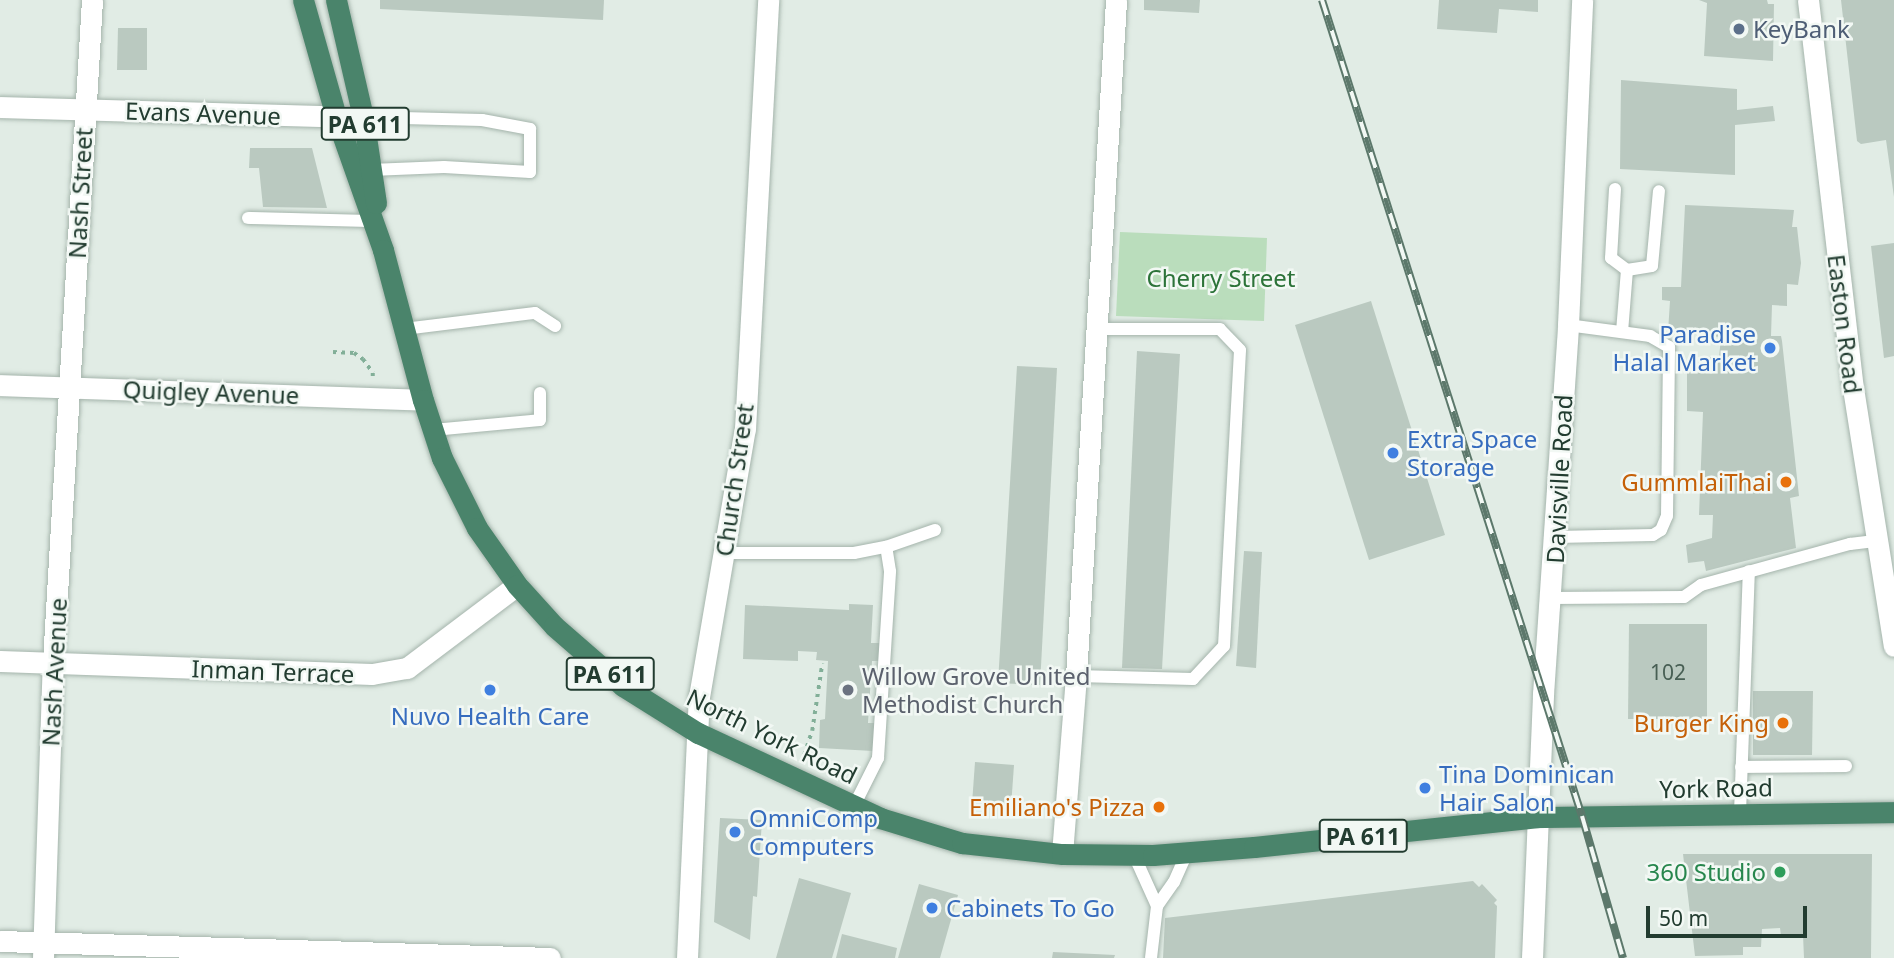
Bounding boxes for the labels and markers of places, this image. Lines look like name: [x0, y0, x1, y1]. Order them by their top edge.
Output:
place label: KeyBank: [1753, 15, 1850, 43]
marker: KeyBank: [1731, 21, 1747, 37]
place label: Paradise Halal Market: [1613, 320, 1756, 376]
marker: Paradise Halal Market: [1762, 340, 1778, 356]
place label: Extra Space Storage: [1407, 425, 1537, 481]
marker: Extra Space Storage: [1385, 445, 1401, 461]
place label: GummlaiThai: [1621, 468, 1772, 496]
marker: GummlaiThai: [1778, 474, 1794, 490]
place label: Willow Grove United Methodist Church: [862, 662, 1090, 718]
marker: Nuvo Health Care: [482, 682, 498, 698]
marker: Willow Grove United Methodist Church: [840, 682, 856, 698]
place label: Nuvo Health Care: [391, 702, 589, 730]
place label: Burger King: [1634, 709, 1769, 737]
marker: Burger King: [1775, 715, 1791, 731]
place label: Tina Dominican Hair Salon: [1439, 760, 1615, 816]
marker: Tina Dominican Hair Salon: [1417, 780, 1433, 796]
place label: Emiliano's Pizza: [969, 793, 1145, 821]
marker: Emiliano's Pizza: [1151, 799, 1167, 815]
place label: OmniComp Computers: [749, 804, 878, 860]
marker: OmniComp Computers: [727, 824, 743, 840]
place label: 360 Studio: [1646, 858, 1766, 886]
marker: 360 Studio: [1772, 864, 1788, 880]
place label: Cabinets To Go: [946, 894, 1115, 922]
marker: Cabinets To Go: [924, 900, 940, 916]

